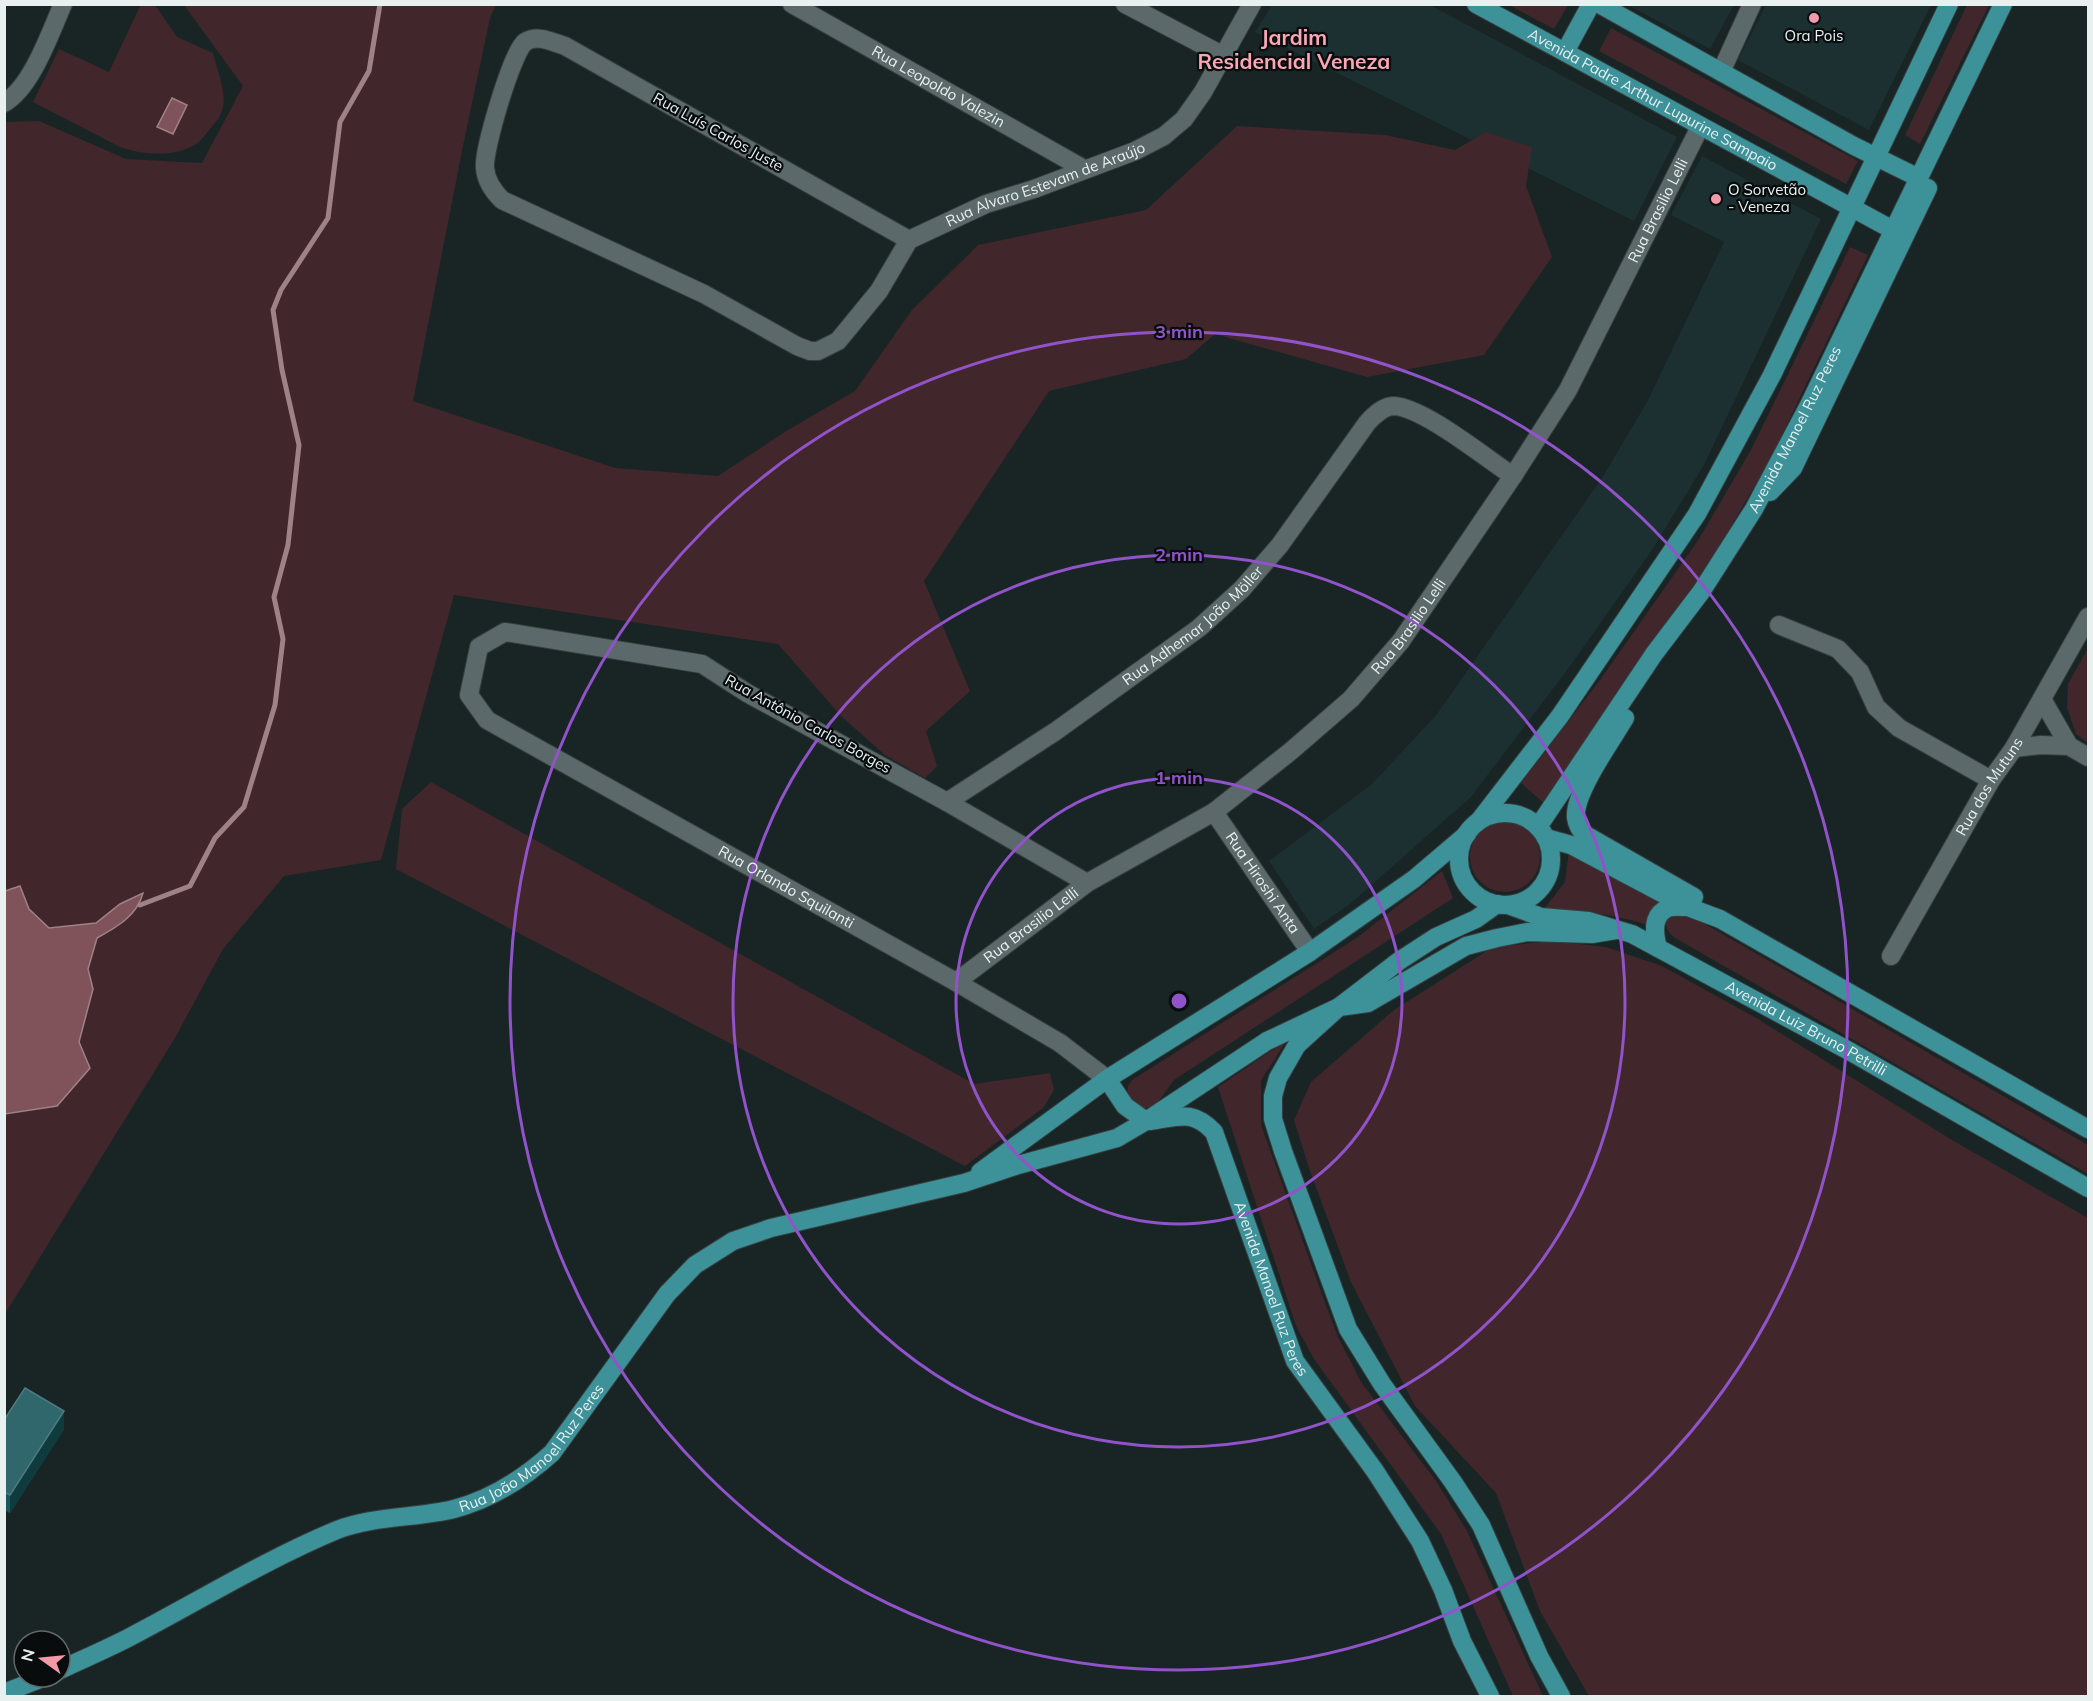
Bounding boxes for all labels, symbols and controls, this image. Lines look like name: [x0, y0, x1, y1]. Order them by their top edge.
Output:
marker: Ora Pois: [1807, 11, 1821, 25]
district label: Jardim Residencial Veneza: [1198, 24, 1390, 74]
street label: Avenida Padre Arthur Lupurine Sampaio: [1525, 24, 1781, 175]
place label: Ora Pois: [1785, 26, 1843, 45]
street label: Rua Leopoldo Valezin: [869, 41, 1009, 131]
street label: Rua Luís Carlos Juste: [650, 88, 787, 175]
street label: Rua Alvaro Estevam de Araújo: [942, 137, 1148, 231]
street label: Rua Brasilio Lelli: [1623, 155, 1692, 266]
place label: O Sorvetão - Veneza: [1728, 180, 1806, 216]
marker: O Sorvetão - Veneza: [1709, 192, 1723, 206]
text: 3 min: [1155, 320, 1203, 343]
street label: Avenida Manoel Ruz Peres: [1744, 343, 1845, 516]
text: 2 min: [1155, 543, 1203, 566]
street label: Rua Adhemar João Möller: [1118, 561, 1267, 689]
street label: Rua Brasilio Lelli: [1367, 575, 1450, 678]
street label: Rua Antônio Carlos Borges: [722, 670, 895, 777]
street label: Rua dos Mutuns: [1951, 734, 2027, 839]
text: 1 min: [1155, 766, 1203, 789]
street label: Rua Hiroshi Anta: [1222, 828, 1304, 937]
street label: Rua Orlando Squilanti: [715, 841, 858, 932]
street label: Rua Brasilio Lelli: [979, 883, 1082, 967]
street label: Avenida Luiz Bruno Petrilli: [1722, 976, 1890, 1080]
centre of rings: [1169, 991, 1189, 1011]
street label: Avenida Manoel Ruz Peres: [1230, 1199, 1313, 1380]
street label: Rua João Manoel Ruz Peres: [456, 1380, 608, 1516]
north arrow: [12, 1629, 72, 1689]
text: N: [16, 1647, 39, 1664]

